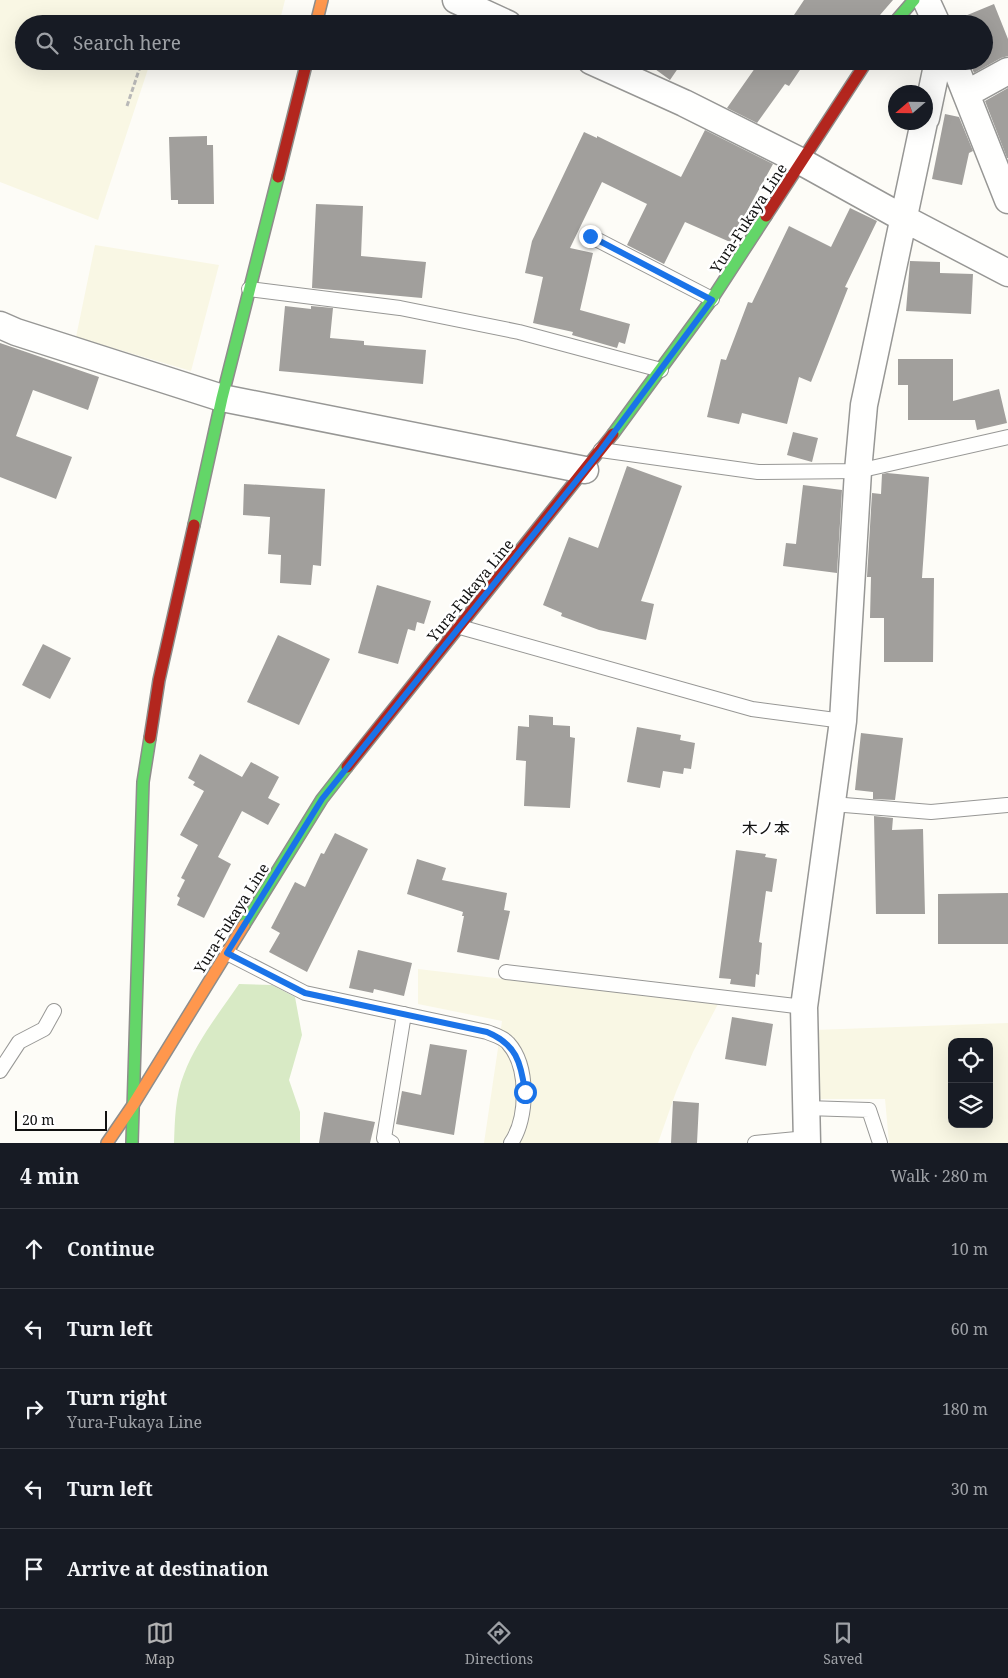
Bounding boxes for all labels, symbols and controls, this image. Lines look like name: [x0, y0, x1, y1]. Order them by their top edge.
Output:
search box: [15, 15, 993, 70]
icon: search: [33, 29, 61, 57]
text: Search here: [73, 30, 181, 56]
north arrow: [888, 85, 933, 130]
street label: Yura-Fukaya Line: [705, 159, 791, 277]
route end: [579, 225, 602, 248]
street label: Yura-Fukaya Line: [422, 534, 518, 646]
district label: 木ノ本: [742, 817, 790, 839]
street label: Yura-Fukaya Line: [188, 859, 273, 978]
map controls: [948, 1038, 993, 1128]
button: locate: [948, 1038, 993, 1083]
route start: [514, 1081, 537, 1104]
button: layers: [948, 1083, 993, 1128]
scale bar: [15, 1108, 108, 1131]
text: 20 m: [22, 1110, 55, 1129]
text: 4 min: [20, 1162, 79, 1190]
text: Walk · 280 m: [891, 1165, 988, 1187]
icon: ahead: [20, 1235, 48, 1263]
text: Continue: [67, 1236, 155, 1262]
text: 10 m: [951, 1238, 988, 1260]
icon: left: [20, 1315, 48, 1343]
text: Turn left: [67, 1316, 153, 1342]
text: 60 m: [951, 1318, 988, 1340]
text: Turn right: [67, 1385, 167, 1411]
icon: right: [20, 1395, 48, 1423]
text: 180 m: [942, 1398, 988, 1420]
text: Yura-Fukaya Line: [67, 1411, 202, 1433]
icon: left: [20, 1475, 48, 1503]
text: Turn left: [67, 1476, 153, 1502]
text: 30 m: [951, 1478, 988, 1500]
icon: arrive: [20, 1555, 48, 1583]
text: Arrive at destination: [67, 1556, 269, 1582]
tab: Map: [145, 1619, 175, 1668]
tab: Directions: [465, 1619, 533, 1668]
tab: Saved: [823, 1619, 863, 1668]

